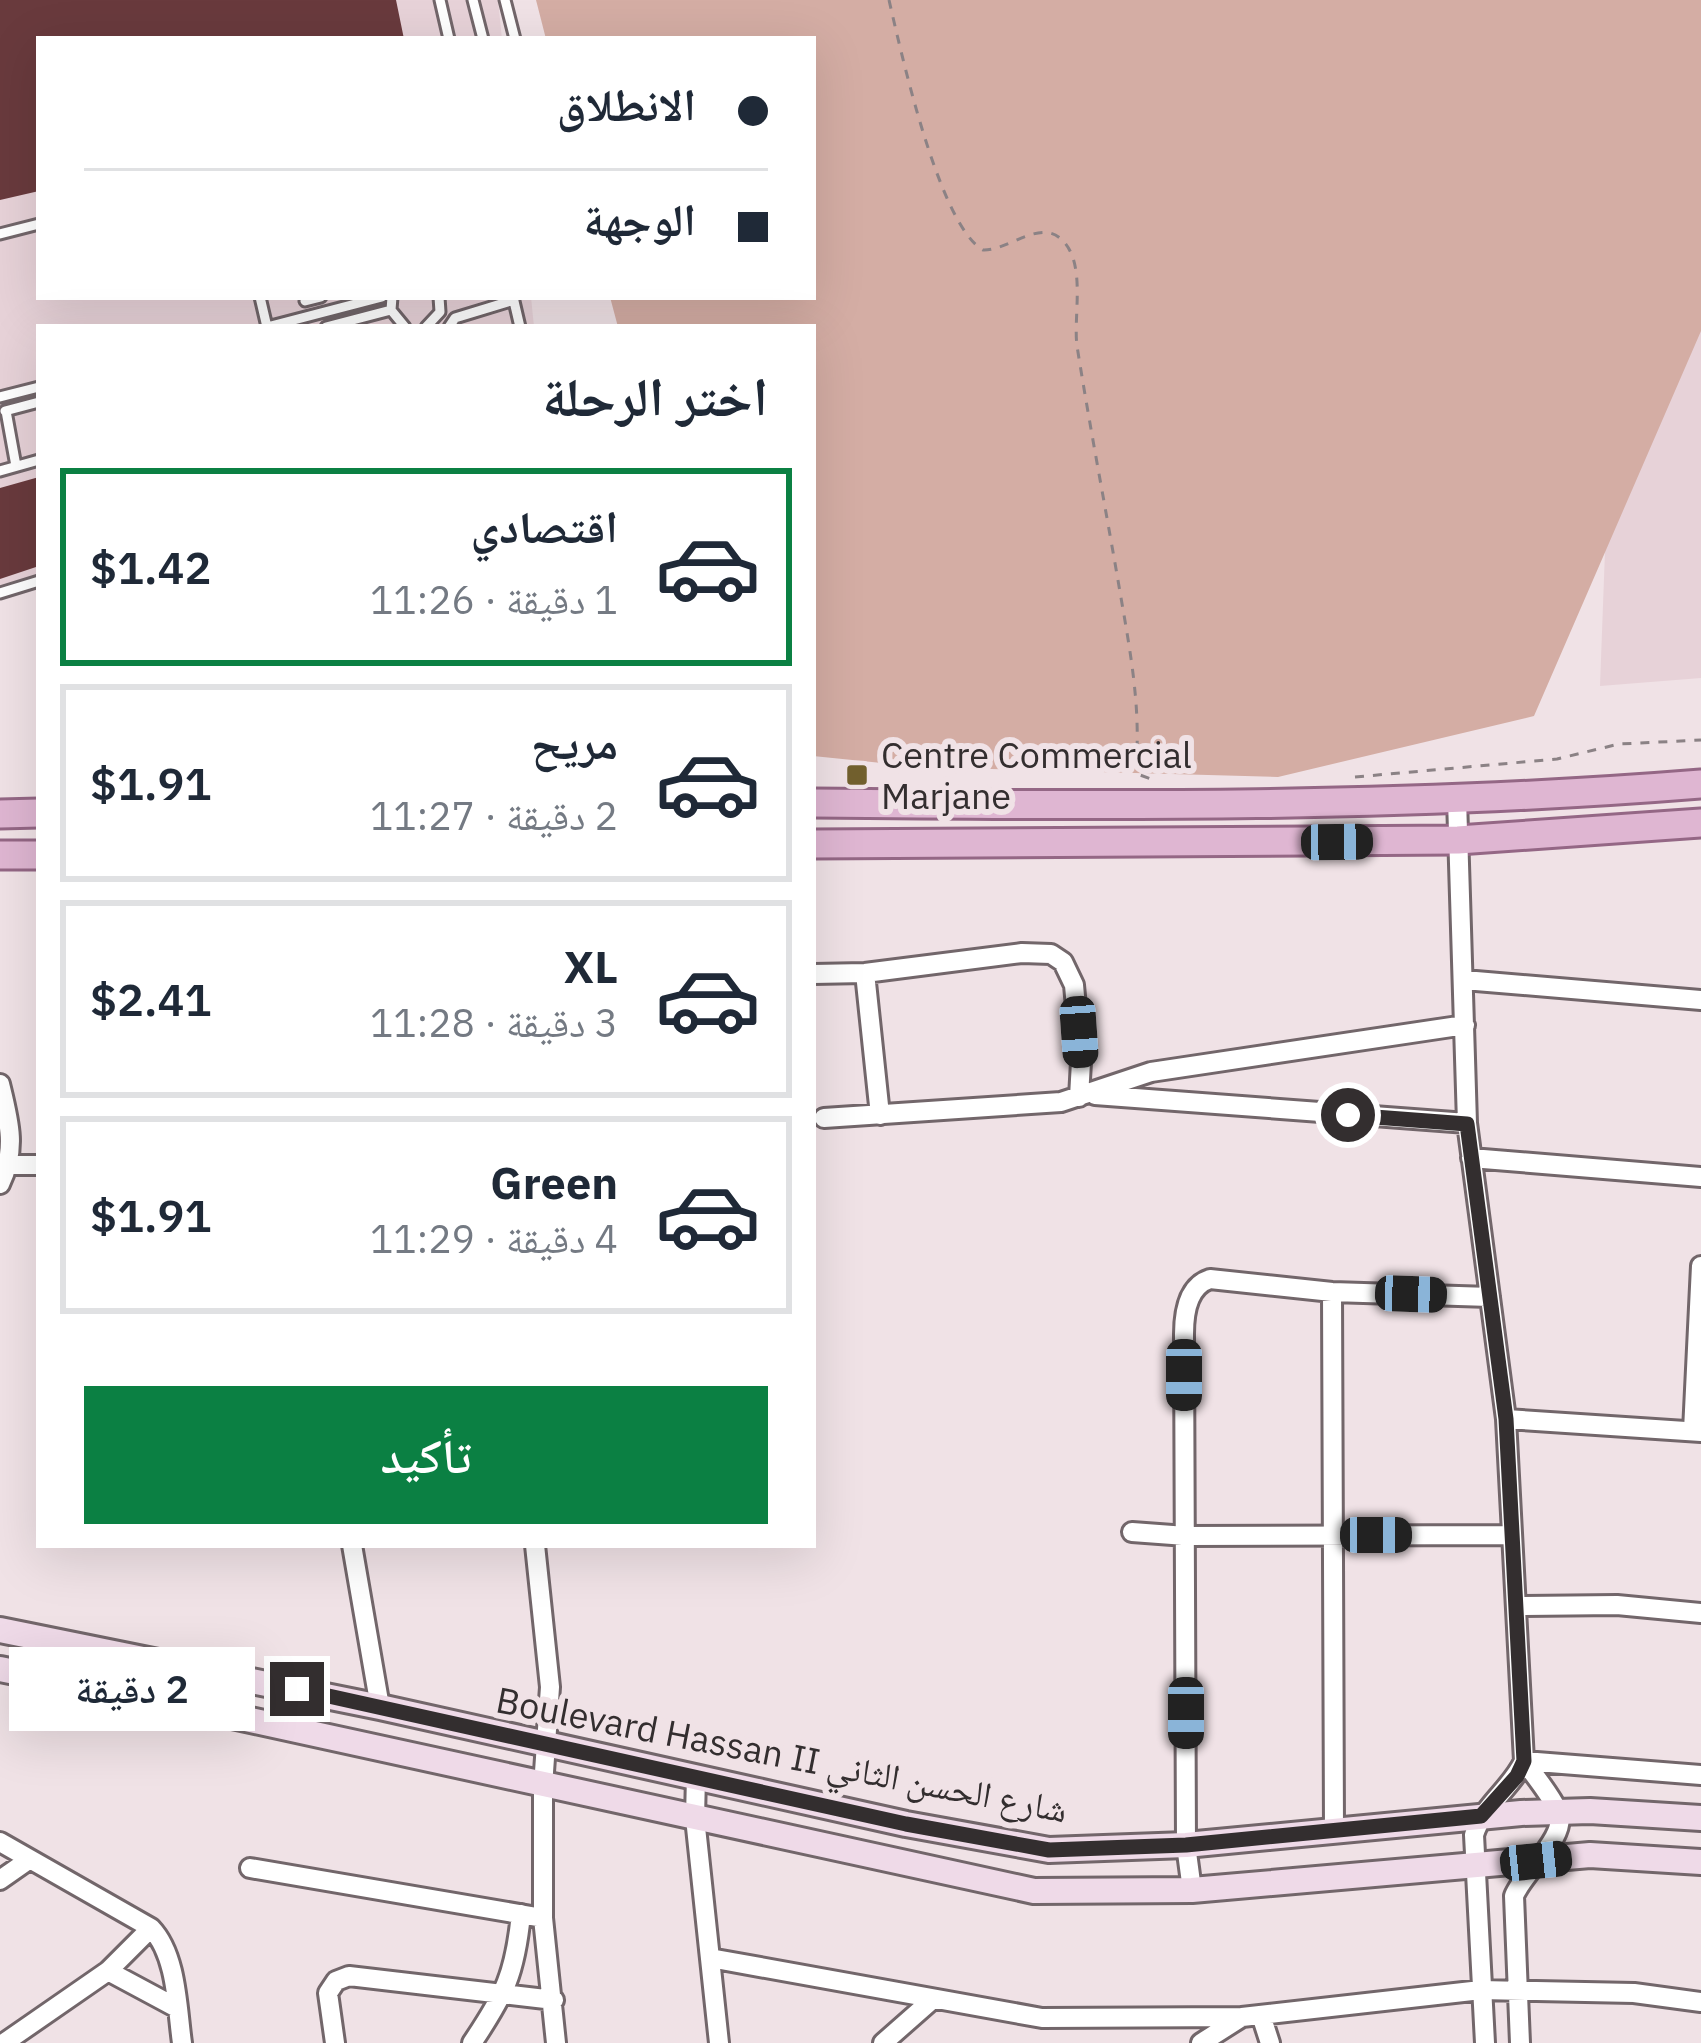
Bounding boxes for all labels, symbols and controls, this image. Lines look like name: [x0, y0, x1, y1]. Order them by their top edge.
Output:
text: الانطلاق: [557, 75, 696, 133]
text: الوجهة: [583, 190, 696, 248]
text: اختر الرحلة: [542, 361, 768, 431]
text: اقتصادي: [471, 497, 618, 555]
icon: car: [654, 513, 762, 621]
text: $1.42: [90, 538, 211, 596]
text: 1 دقيقة · 11:26: [370, 574, 618, 625]
text: مريح: [531, 713, 618, 771]
icon: car: [654, 729, 762, 837]
place label: Centre Commercial Marjane: [881, 731, 1192, 819]
text: $1.91: [90, 754, 211, 812]
marker: Centre Commercial Marjane: [844, 762, 870, 788]
text: 2 دقيقة · 11:27: [370, 790, 618, 841]
car: [1301, 823, 1373, 861]
text: XL: [564, 937, 618, 995]
icon: car: [654, 945, 762, 1053]
text: $2.41: [90, 970, 211, 1028]
car: [1059, 995, 1099, 1069]
text: 3 دقيقة · 11:28: [370, 997, 618, 1048]
route start: [1321, 1088, 1375, 1142]
text: Green: [490, 1153, 618, 1211]
icon: car: [654, 1161, 762, 1269]
text: $1.91: [90, 1186, 211, 1244]
text: 4 دقيقة · 11:29: [370, 1213, 618, 1264]
car: [1374, 1275, 1448, 1313]
car: [1166, 1339, 1202, 1411]
button: تأكيد: [84, 1386, 768, 1524]
car: [1340, 1517, 1412, 1553]
callout: 2 دقيقة: [9, 1647, 255, 1731]
route end: [270, 1662, 324, 1716]
text: 2 دقيقة: [75, 1663, 189, 1714]
street label: Boulevard Hassan II شارع الحسن الثاني: [491, 1676, 1072, 1839]
car: [1168, 1677, 1204, 1749]
car: [1498, 1839, 1574, 1883]

